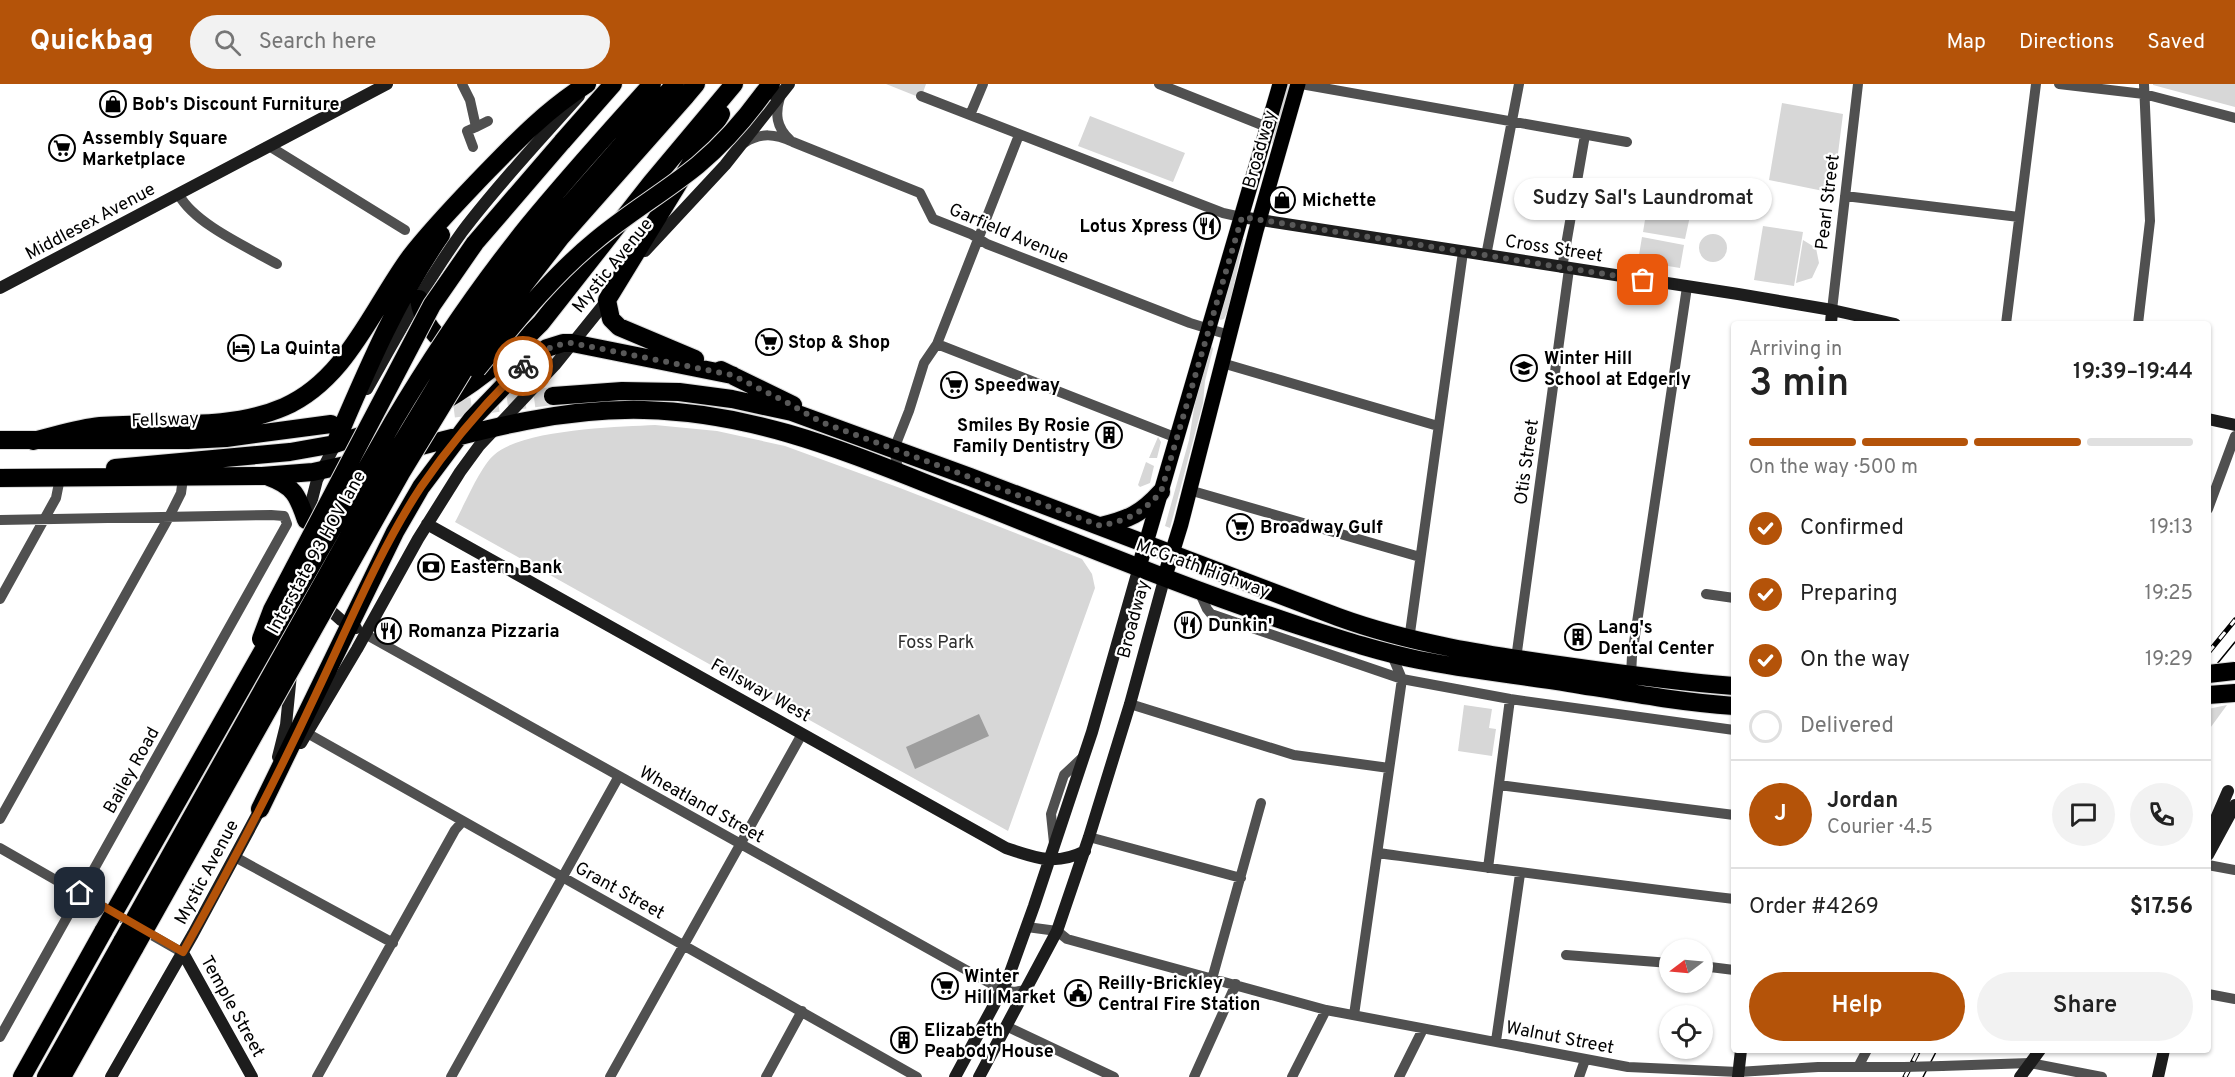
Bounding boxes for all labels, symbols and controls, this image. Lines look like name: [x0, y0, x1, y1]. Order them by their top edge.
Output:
search box: [190, 15, 610, 69]
text: Quickbag: [30, 24, 154, 60]
icon: search: [211, 26, 244, 59]
text: Search here: [259, 29, 376, 56]
text: Map: [1946, 29, 1986, 56]
text: Directions: [2019, 29, 2114, 56]
text: Saved: [2147, 29, 2205, 56]
shop icon: Bob's Discount Furniture: [98, 89, 128, 119]
place label: Bob's Discount Furniture: [132, 94, 339, 117]
street label: Broadway: [1238, 108, 1283, 191]
place label: Assembly Square Marketplace: [82, 128, 228, 172]
supermarket icon: Assembly Square Marketplace: [47, 133, 77, 163]
street label: Pearl Street: [1811, 153, 1846, 251]
street label: Middlesex Avenue: [22, 178, 160, 266]
callout: Sudzy Sal's Laundromat: [1514, 178, 1772, 220]
shop icon: Michette: [1267, 185, 1297, 215]
text: Sudzy Sal's Laundromat: [1532, 186, 1754, 212]
place label: Michette: [1302, 190, 1376, 213]
street label: Garfield Avenue: [945, 199, 1072, 270]
restaurant icon: Lotus Xpress: [1192, 211, 1222, 241]
street label: Mystic Avenue: [568, 214, 658, 318]
place label: Lotus Xpress: [1080, 216, 1188, 239]
street label: Cross Street: [1503, 230, 1604, 269]
pin: [1617, 254, 1668, 305]
icon: bag: [1626, 263, 1659, 296]
supermarket icon: Stop & Shop: [754, 327, 784, 357]
place label: Stop & Shop: [788, 332, 890, 355]
hotel icon: La Quinta: [226, 333, 256, 363]
courier: [493, 336, 553, 396]
text: Arriving in: [1749, 337, 1842, 363]
place label: La Quinta: [260, 338, 341, 361]
place label: Winter Hill School at Edgerly: [1544, 348, 1691, 392]
icon: bike: [507, 350, 540, 383]
school or university icon: Winter Hill School at Edgerly: [1509, 353, 1539, 383]
text: 19:39–19:44: [2073, 359, 2193, 386]
text: 3 min: [1749, 361, 1849, 410]
supermarket icon: Speedway: [939, 370, 969, 400]
place label: Speedway: [974, 375, 1060, 398]
street label: Fellsway: [131, 408, 199, 433]
place label: Smiles By Rosie Family Dentistry: [953, 415, 1090, 459]
street label: Otis Street: [1510, 418, 1545, 507]
building icon: Smiles By Rosie Family Dentistry: [1094, 420, 1124, 450]
text: On the way · 500 m: [1749, 455, 1918, 481]
street label: Interstate 93 HOV lane: [263, 467, 372, 638]
supermarket icon: Broadway Gulf: [1225, 512, 1255, 542]
icon: check: [1749, 512, 1782, 545]
text: Confirmed: [1800, 515, 1904, 542]
text: 19:13: [2150, 515, 2193, 541]
place label: Broadway Gulf: [1260, 517, 1383, 540]
street label: McGrath Highway: [1132, 534, 1273, 604]
bank icon: Eastern Bank: [416, 552, 446, 582]
place label: Eastern Bank: [450, 557, 563, 580]
street label: Broadway: [1113, 578, 1156, 661]
icon: check: [1749, 578, 1782, 611]
text: Preparing: [1800, 581, 1898, 608]
text: 19:25: [2144, 581, 2193, 607]
restaurant icon: Dunkin': [1173, 610, 1203, 640]
place label: Dunkin': [1208, 615, 1272, 638]
restaurant icon: Romanza Pizzaria: [373, 616, 403, 646]
place label: Lang's Dental Center: [1598, 617, 1715, 661]
place label: Romanza Pizzaria: [408, 621, 560, 644]
building icon: Lang's Dental Center: [1563, 622, 1593, 652]
park label: Foss Park: [898, 632, 974, 655]
icon: check: [1749, 644, 1782, 677]
text: On the way: [1800, 647, 1910, 674]
text: 19:29: [2145, 647, 2193, 673]
street label: Fellsway West: [706, 654, 814, 728]
text: Delivered: [1800, 713, 1894, 740]
street label: Bailey Road: [99, 723, 166, 818]
street label: Wheatland Street: [635, 761, 768, 849]
button: chat: [2052, 783, 2115, 846]
button: phone: [2130, 783, 2193, 846]
text: Jordan: [1827, 788, 1898, 815]
text: J: [1774, 801, 1787, 828]
text: Courier · 4.5: [1827, 815, 1933, 841]
street label: Mystic Avenue: [170, 816, 245, 929]
street label: Grant Street: [570, 857, 668, 925]
pin: [54, 867, 105, 918]
icon: home: [63, 876, 96, 909]
text: Order #4269: [1749, 894, 1879, 921]
text: $17.56: [2130, 894, 2193, 921]
north arrow: [1659, 939, 1713, 993]
map controls: [1659, 939, 1713, 1059]
street label: Temple Street: [194, 952, 269, 1062]
place label: Winter Hill Market: [964, 966, 1056, 1010]
supermarket icon: Winter Hill Market: [930, 971, 960, 1001]
button: Help: [1749, 972, 1965, 1041]
button: Share: [1977, 972, 2193, 1041]
place label: Reilly-Brickley Central Fire Station: [1098, 973, 1260, 1017]
public building icon: Reilly-Brickley Central Fire Station: [1063, 978, 1093, 1008]
button: locate: [1659, 1005, 1713, 1059]
street label: Walnut Street: [1504, 1017, 1616, 1060]
place label: Elizabeth Peabody House: [924, 1020, 1054, 1064]
building icon: Elizabeth Peabody House: [889, 1025, 919, 1055]

